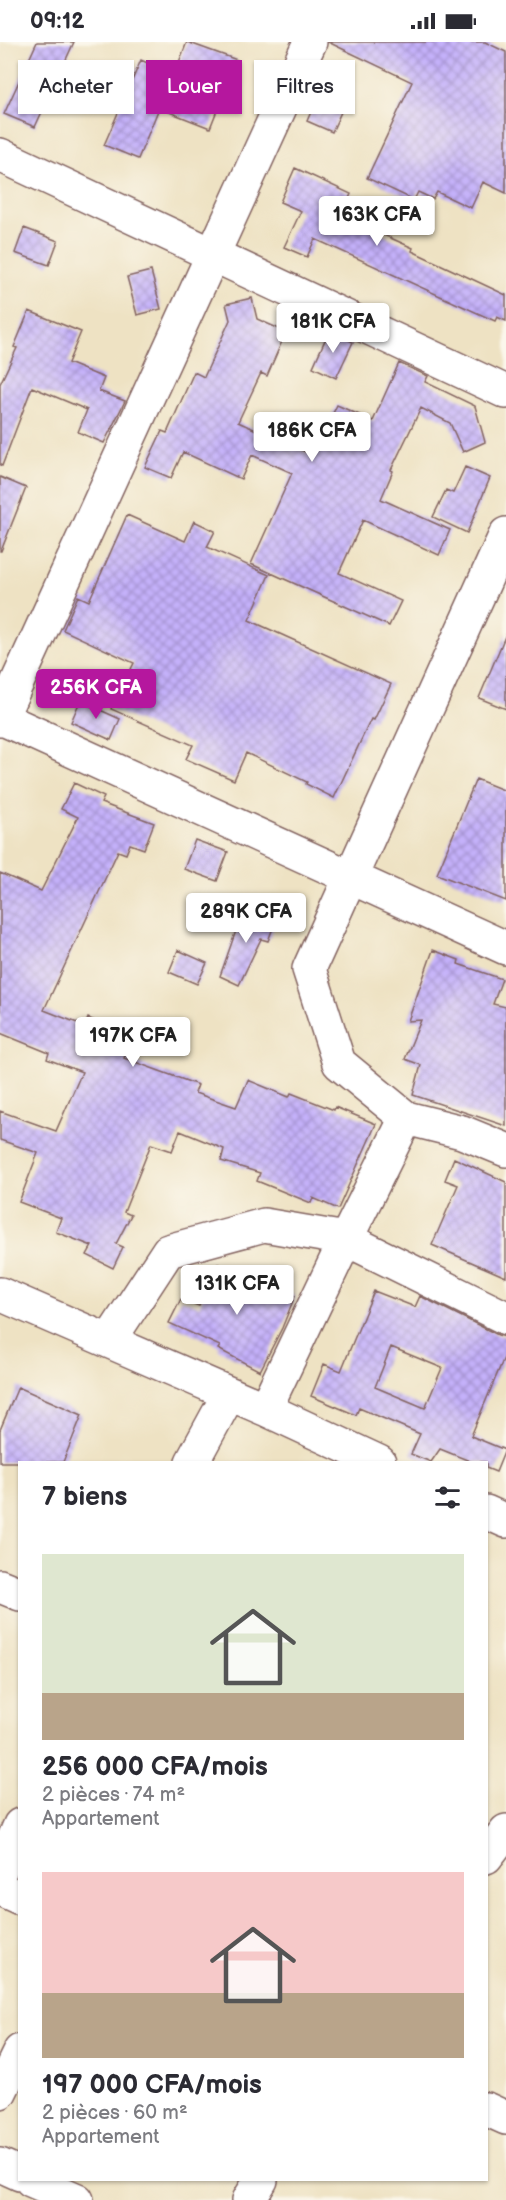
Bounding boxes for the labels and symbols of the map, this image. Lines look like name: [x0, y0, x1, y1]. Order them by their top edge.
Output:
pin: 163K CFA: [315, 196, 439, 247]
pin: 181K CFA: [271, 303, 395, 354]
pin: 186K CFA: [250, 412, 374, 463]
pin: 256K CFA: [34, 669, 158, 720]
pin: 289K CFA: [184, 893, 308, 944]
pin: 197K CFA: [71, 1017, 195, 1068]
pin: 131K CFA: [175, 1265, 299, 1316]

